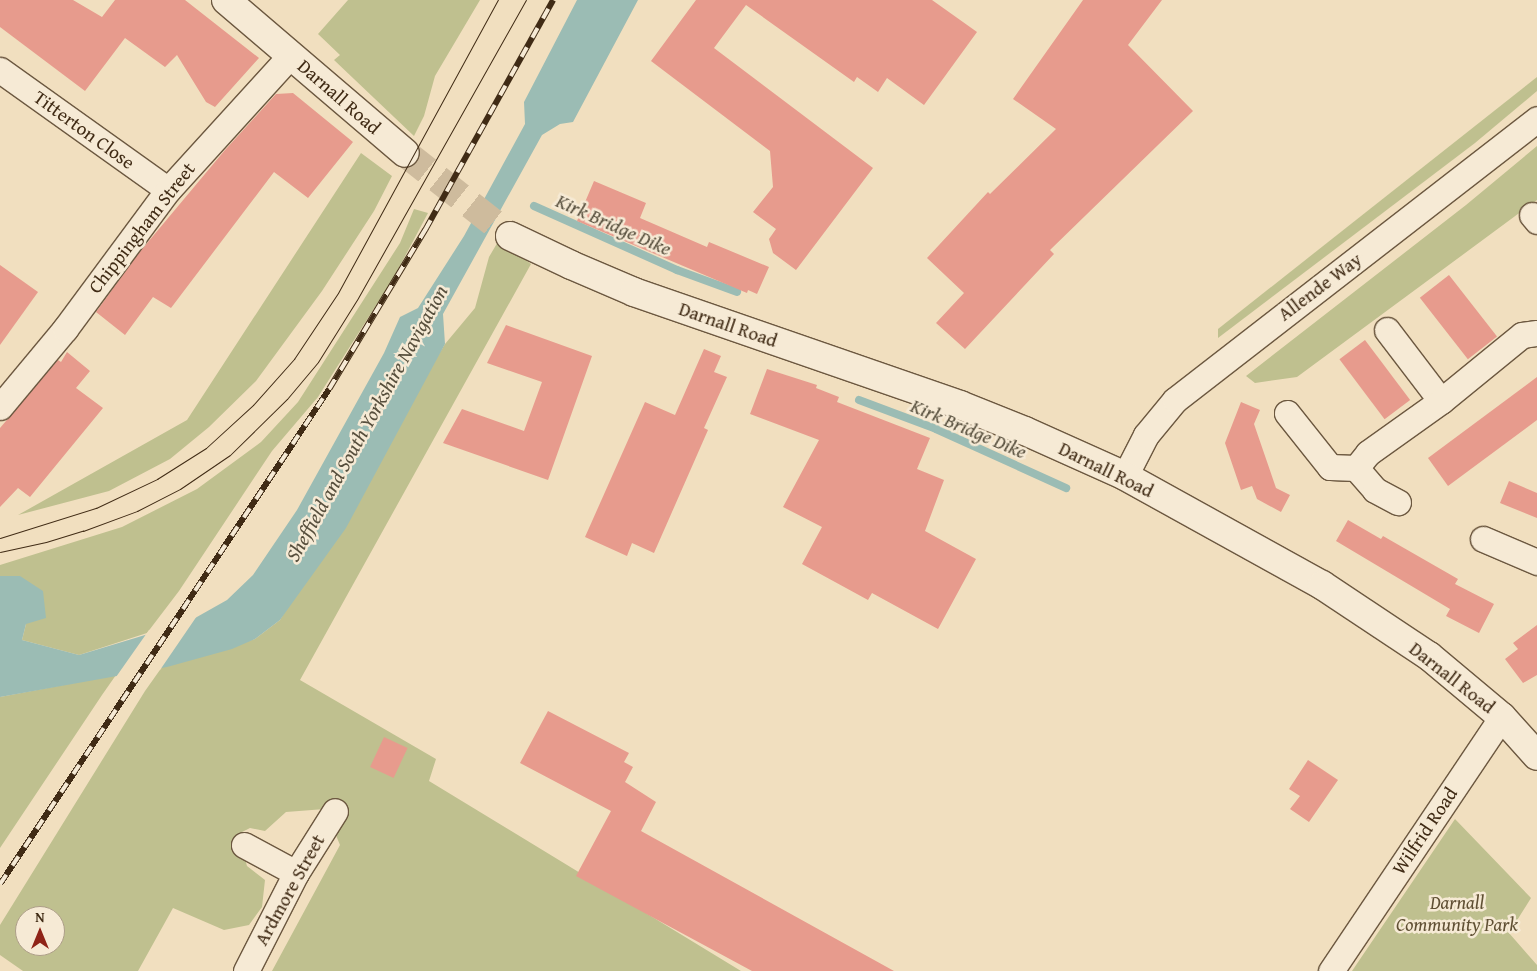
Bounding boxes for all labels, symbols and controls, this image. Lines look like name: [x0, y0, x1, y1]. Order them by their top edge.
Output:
street label: Darnall Road: [293, 55, 385, 139]
street label: Titterton Close: [29, 86, 139, 174]
street label: Chippingham Street: [84, 158, 200, 298]
water label: Kirk Bridge Dike: [553, 188, 675, 260]
street label: Allende Way: [1274, 248, 1366, 326]
water label: Sheffield and South Yorkshire Navigation: [280, 281, 452, 565]
street label: Darnall Road: [676, 298, 780, 352]
water label: Kirk Bridge Dike: [907, 393, 1031, 463]
street label: Darnall Road: [1055, 437, 1157, 503]
street label: Darnall Road: [1405, 637, 1499, 719]
street label: Wilfrid Road: [1388, 783, 1462, 879]
street label: Ardmore Street: [250, 831, 330, 949]
park label: Darnall Community Park: [1396, 892, 1518, 936]
north arrow: [15, 906, 65, 956]
text: N: [35, 907, 45, 927]

